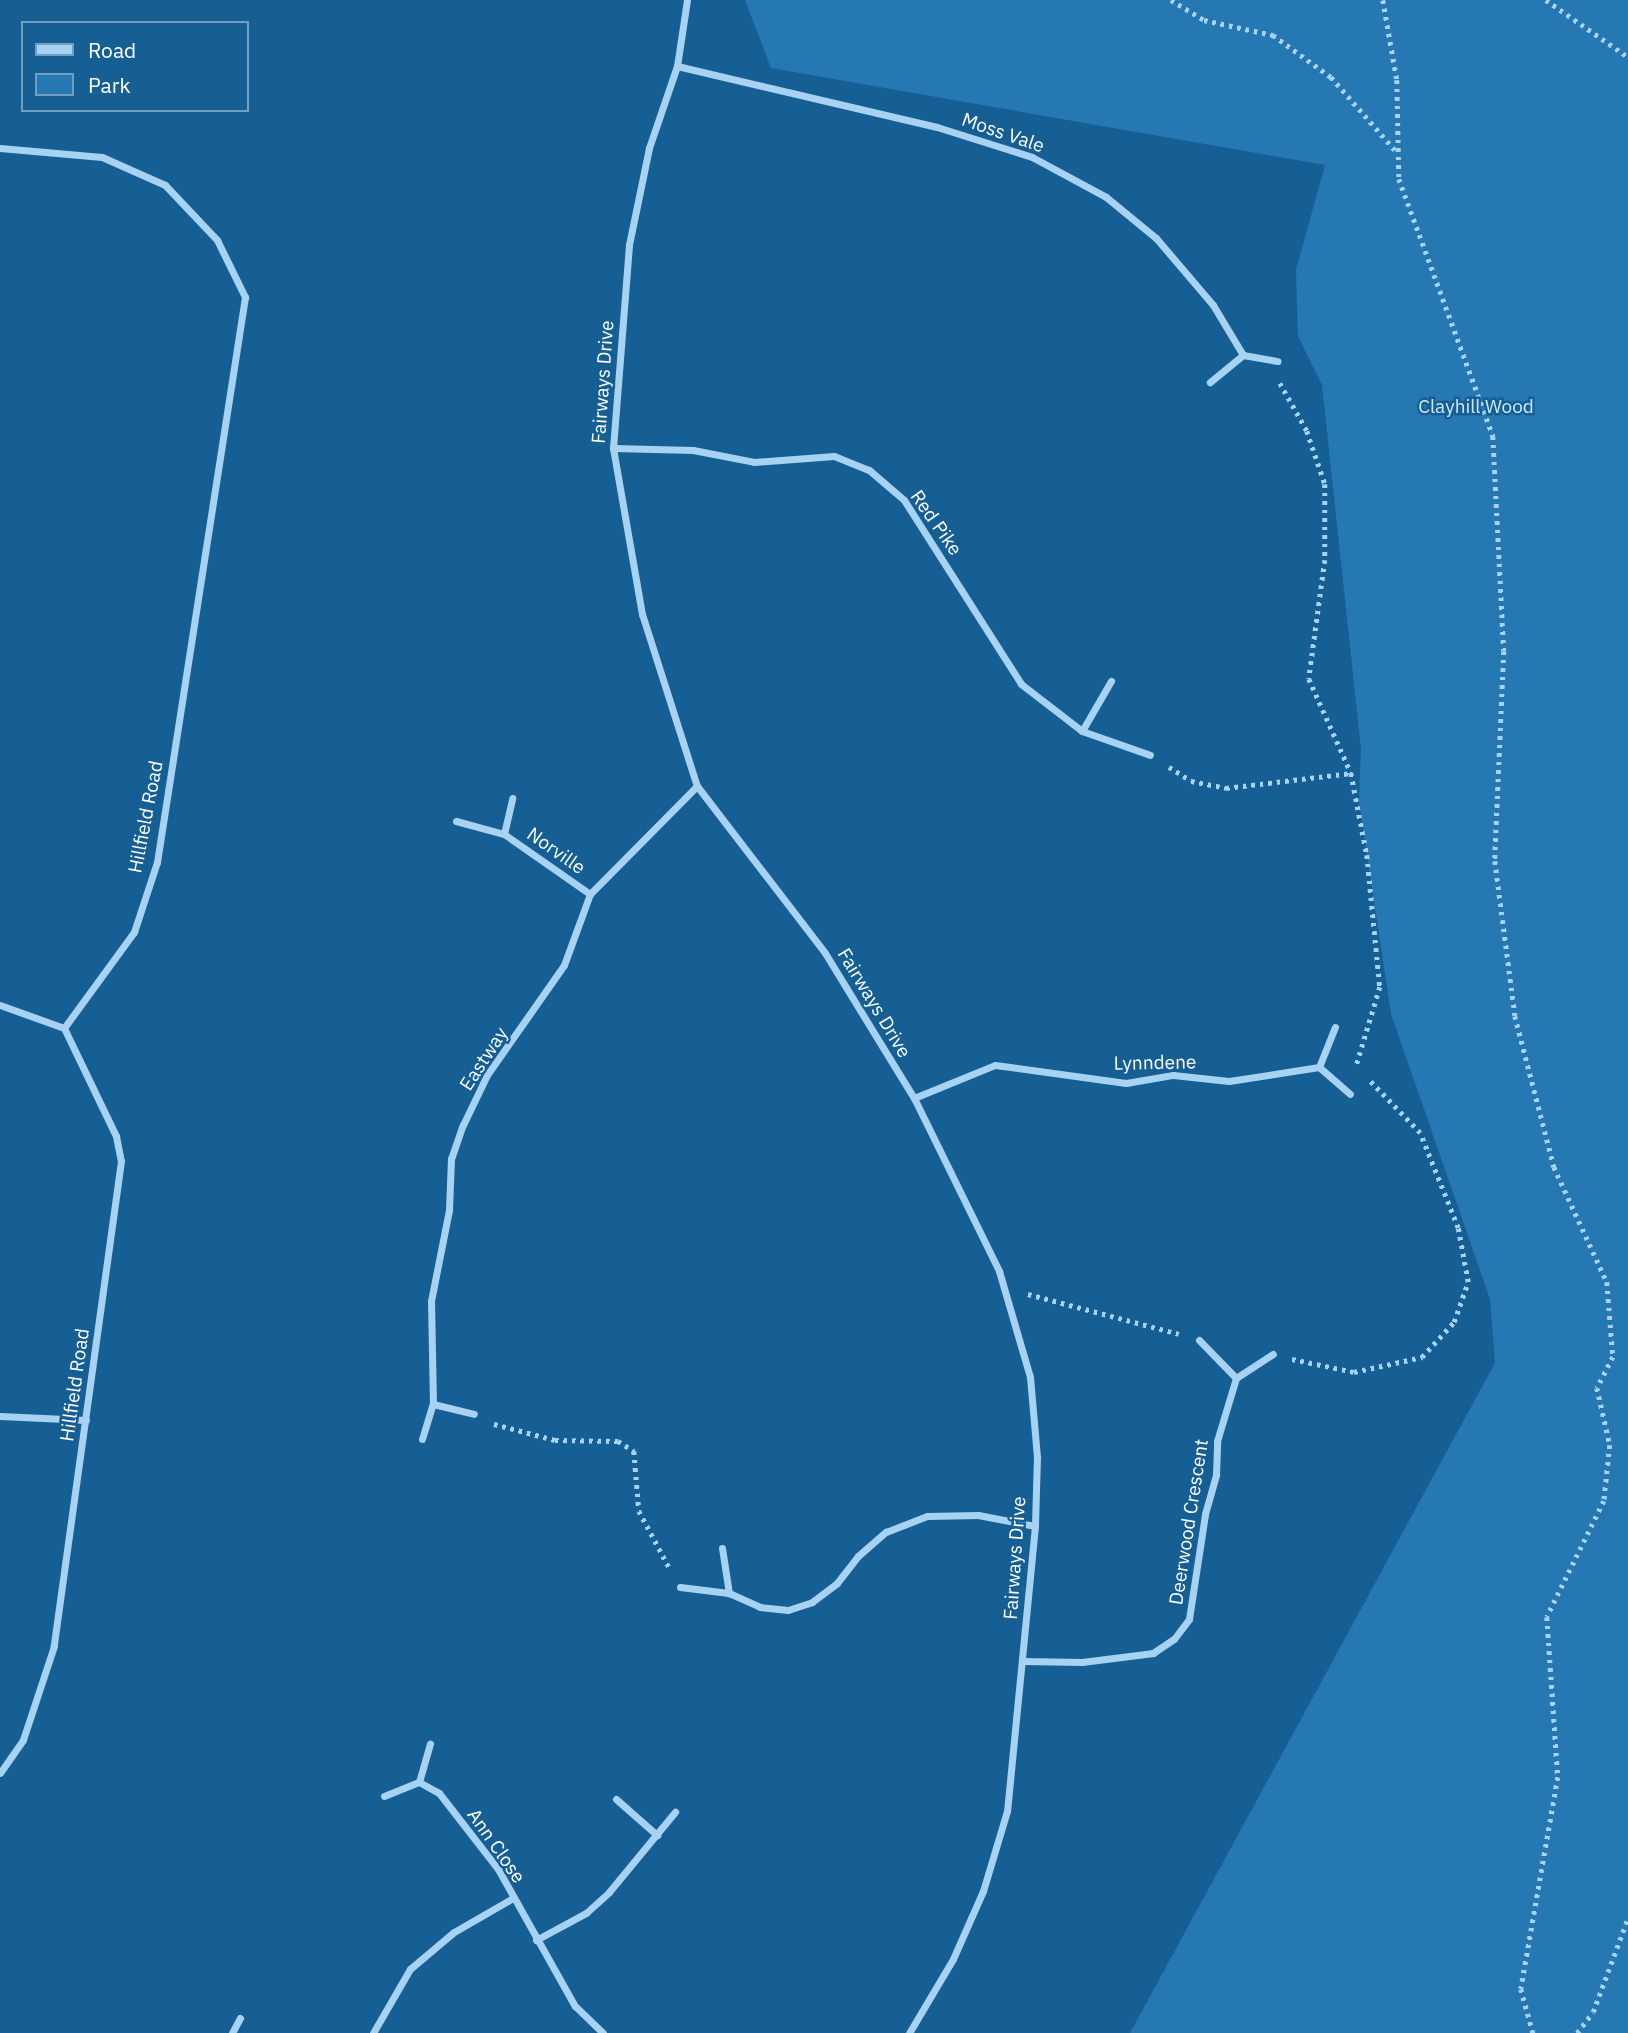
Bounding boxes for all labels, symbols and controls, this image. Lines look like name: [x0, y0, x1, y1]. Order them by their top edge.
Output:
legend: [21, 21, 248, 112]
text: Road: [88, 36, 136, 64]
text: Park: [88, 71, 131, 99]
street label: Moss Vale: [959, 108, 1047, 158]
street label: Fairways Drive: [587, 320, 619, 444]
park label: Clayhill Wood: [1418, 396, 1534, 418]
street label: Red Pike: [905, 486, 967, 560]
street label: Hillfield Road: [124, 759, 168, 875]
street label: Norville: [522, 823, 590, 879]
street label: Fairways Drive: [832, 944, 916, 1062]
street label: Eastway: [455, 1023, 513, 1095]
street label: Lynndene: [1114, 1051, 1196, 1075]
street label: Hillfield Road: [56, 1327, 94, 1443]
street label: Deerwood Crescent: [1165, 1437, 1213, 1607]
street label: Fairways Drive: [999, 1496, 1031, 1620]
street label: Ann Close: [462, 1804, 530, 1888]

